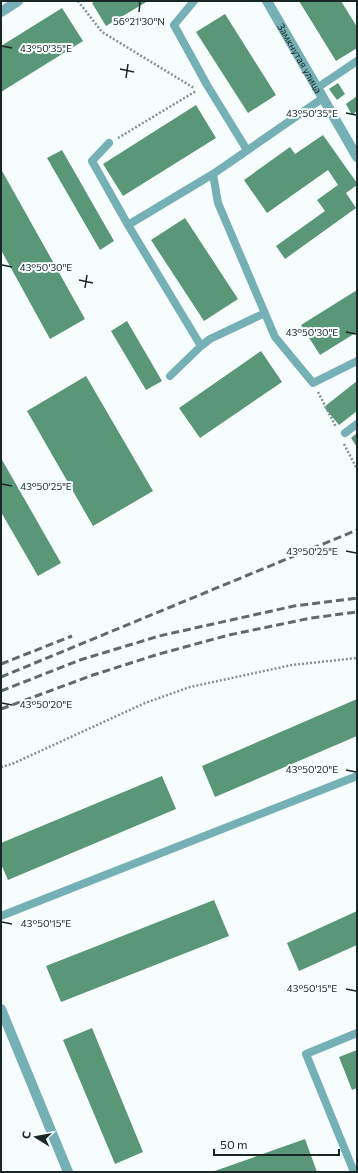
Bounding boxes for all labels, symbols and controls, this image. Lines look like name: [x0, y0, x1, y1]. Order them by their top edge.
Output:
text: 56°21'30"N: [113, 15, 165, 27]
street label: Замкнутая улица: [275, 21, 325, 95]
text: 43°50'35"E: [20, 42, 72, 54]
text: 43°50'35"E: [286, 107, 338, 119]
text: 43°50'30"E: [20, 261, 72, 273]
text: 43°50'30"E: [286, 326, 338, 338]
text: 43°50'25"E: [20, 480, 72, 492]
text: 43°50'25"E: [286, 545, 338, 557]
text: 43°50'20"E: [20, 698, 72, 710]
text: 43°50'20"E: [286, 763, 338, 775]
text: 43°50'15"E: [21, 917, 71, 929]
text: 43°50'15"E: [287, 982, 337, 994]
north arrow: [16, 1117, 56, 1157]
text: С: [19, 1130, 33, 1140]
scale bar: [214, 1131, 339, 1157]
text: 50 m: [220, 1137, 248, 1151]

